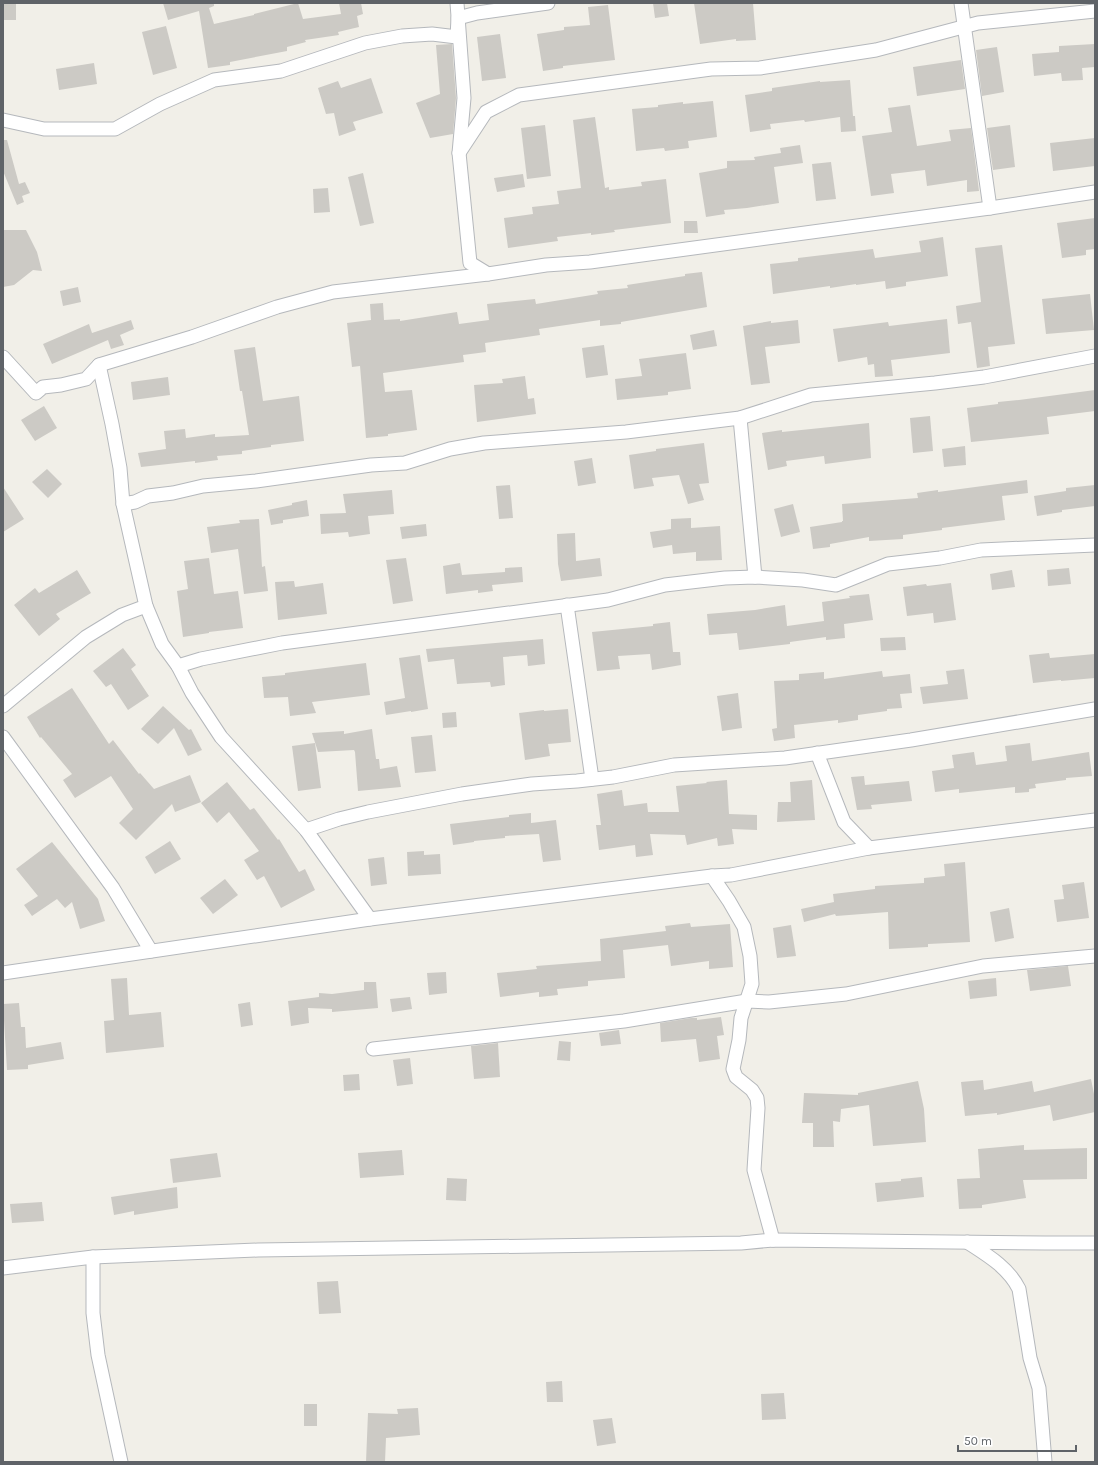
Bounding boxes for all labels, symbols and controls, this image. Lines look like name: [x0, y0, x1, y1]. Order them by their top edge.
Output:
scale bar: [958, 1427, 1076, 1453]
text: 50 m: [964, 1434, 992, 1448]

